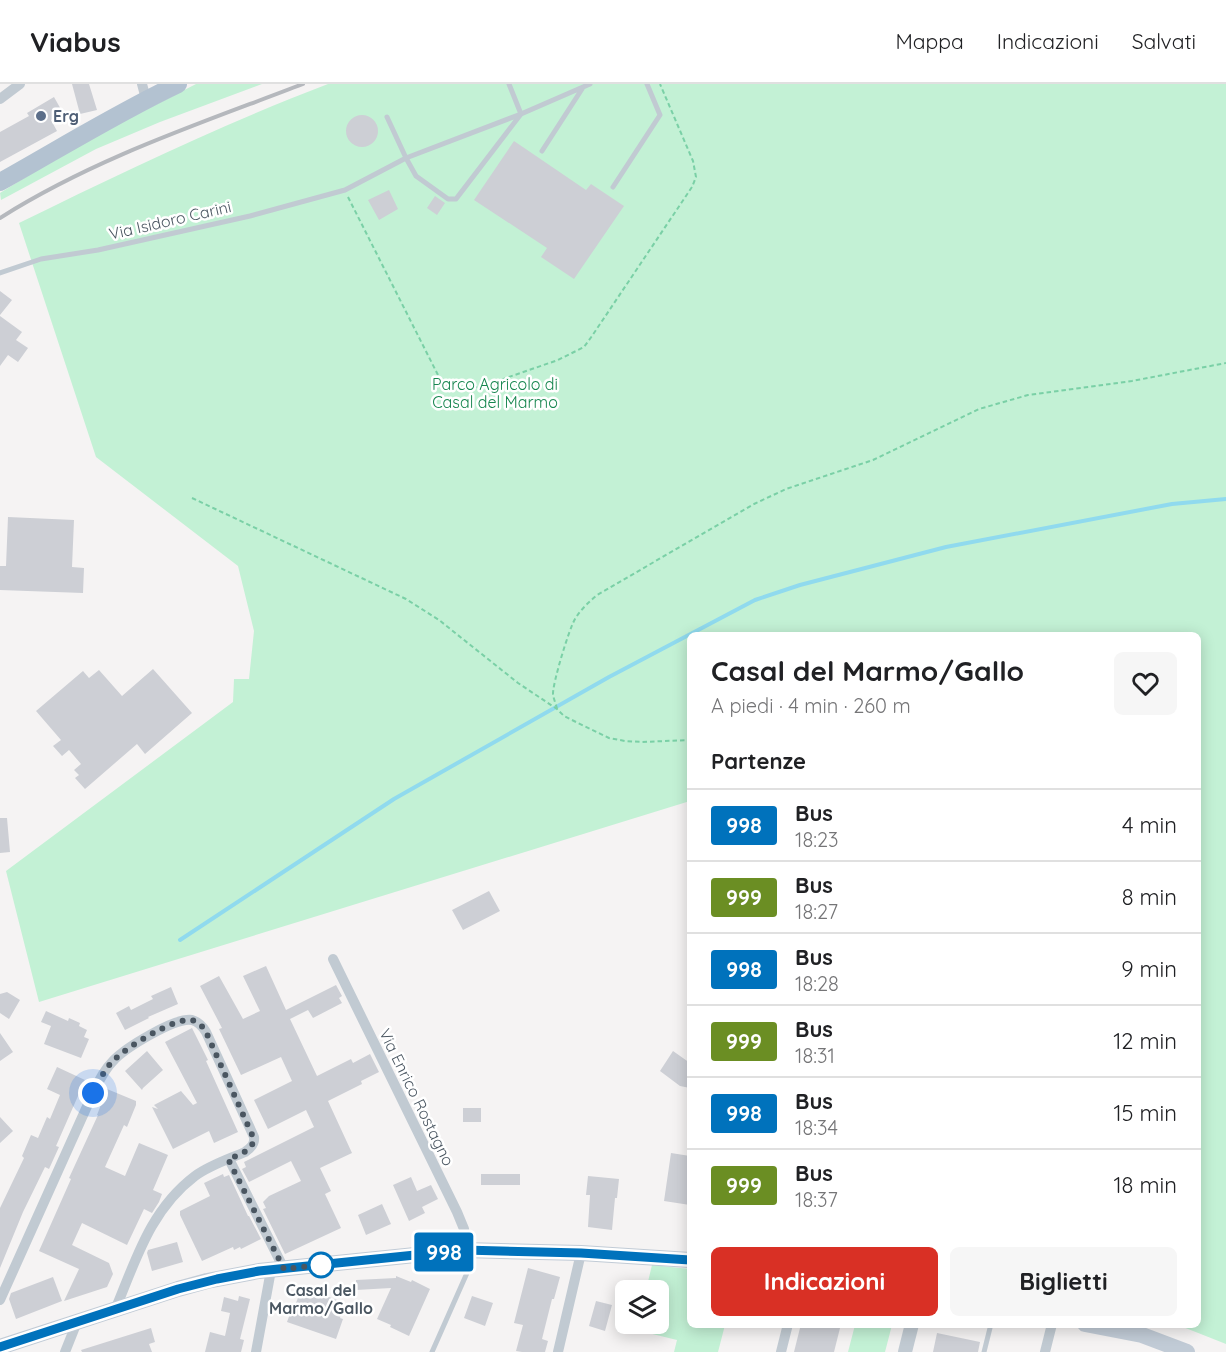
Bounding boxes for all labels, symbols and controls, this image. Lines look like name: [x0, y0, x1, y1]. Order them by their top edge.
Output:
text: Viabus: [30, 24, 121, 59]
text: Mappa: [895, 28, 964, 54]
text: Indicazioni: [997, 28, 1099, 54]
text: Salvati: [1132, 28, 1196, 54]
place label: Erg: [53, 106, 79, 126]
marker: Erg: [34, 109, 48, 123]
street label: Via Isidoro Carini: [107, 196, 233, 244]
park label: Parco Agricolo di Casal del Marmo: [432, 374, 558, 412]
button: heart: [1114, 652, 1177, 715]
text: Casal del Marmo/Gallo: [711, 653, 1024, 688]
text: A piedi · 4 min · 260 m: [711, 693, 911, 718]
text: Partenze: [711, 747, 806, 775]
text: Bus: [795, 799, 833, 827]
text: 4 min: [1122, 811, 1177, 839]
text: 998: [726, 812, 762, 838]
text: 18:23: [795, 827, 839, 852]
text: Bus: [795, 871, 833, 899]
text: 8 min: [1122, 883, 1177, 911]
text: 999: [726, 884, 762, 910]
text: 18:27: [795, 899, 838, 924]
text: Bus: [795, 943, 833, 971]
text: 9 min: [1121, 955, 1177, 983]
text: 998: [726, 956, 762, 982]
text: 18:28: [795, 971, 839, 996]
text: Bus: [795, 1015, 833, 1043]
street label: Via Enrico Rostagno: [375, 1025, 459, 1169]
text: 12 min: [1113, 1027, 1177, 1055]
text: 999: [726, 1028, 762, 1054]
text: 18:31: [795, 1043, 835, 1068]
your location: [78, 1078, 108, 1108]
text: Bus: [795, 1087, 833, 1115]
text: 15 min: [1113, 1099, 1177, 1127]
text: 998: [726, 1100, 762, 1126]
text: 18:34: [795, 1115, 838, 1140]
text: Bus: [795, 1159, 833, 1187]
text: 18 min: [1113, 1171, 1177, 1199]
text: 999: [726, 1172, 762, 1198]
text: 18:37: [795, 1187, 838, 1212]
line badge: 998: [410, 1232, 478, 1272]
text: 998: [426, 1239, 462, 1265]
button: Indicazioni: [711, 1247, 938, 1316]
button: Biglietti: [950, 1247, 1177, 1316]
marker: Casal del Marmo/Gallo: [308, 1252, 334, 1278]
place label: Casal del Marmo/Gallo: [269, 1280, 373, 1318]
map controls: [615, 1280, 669, 1334]
button: layers: [615, 1280, 669, 1334]

